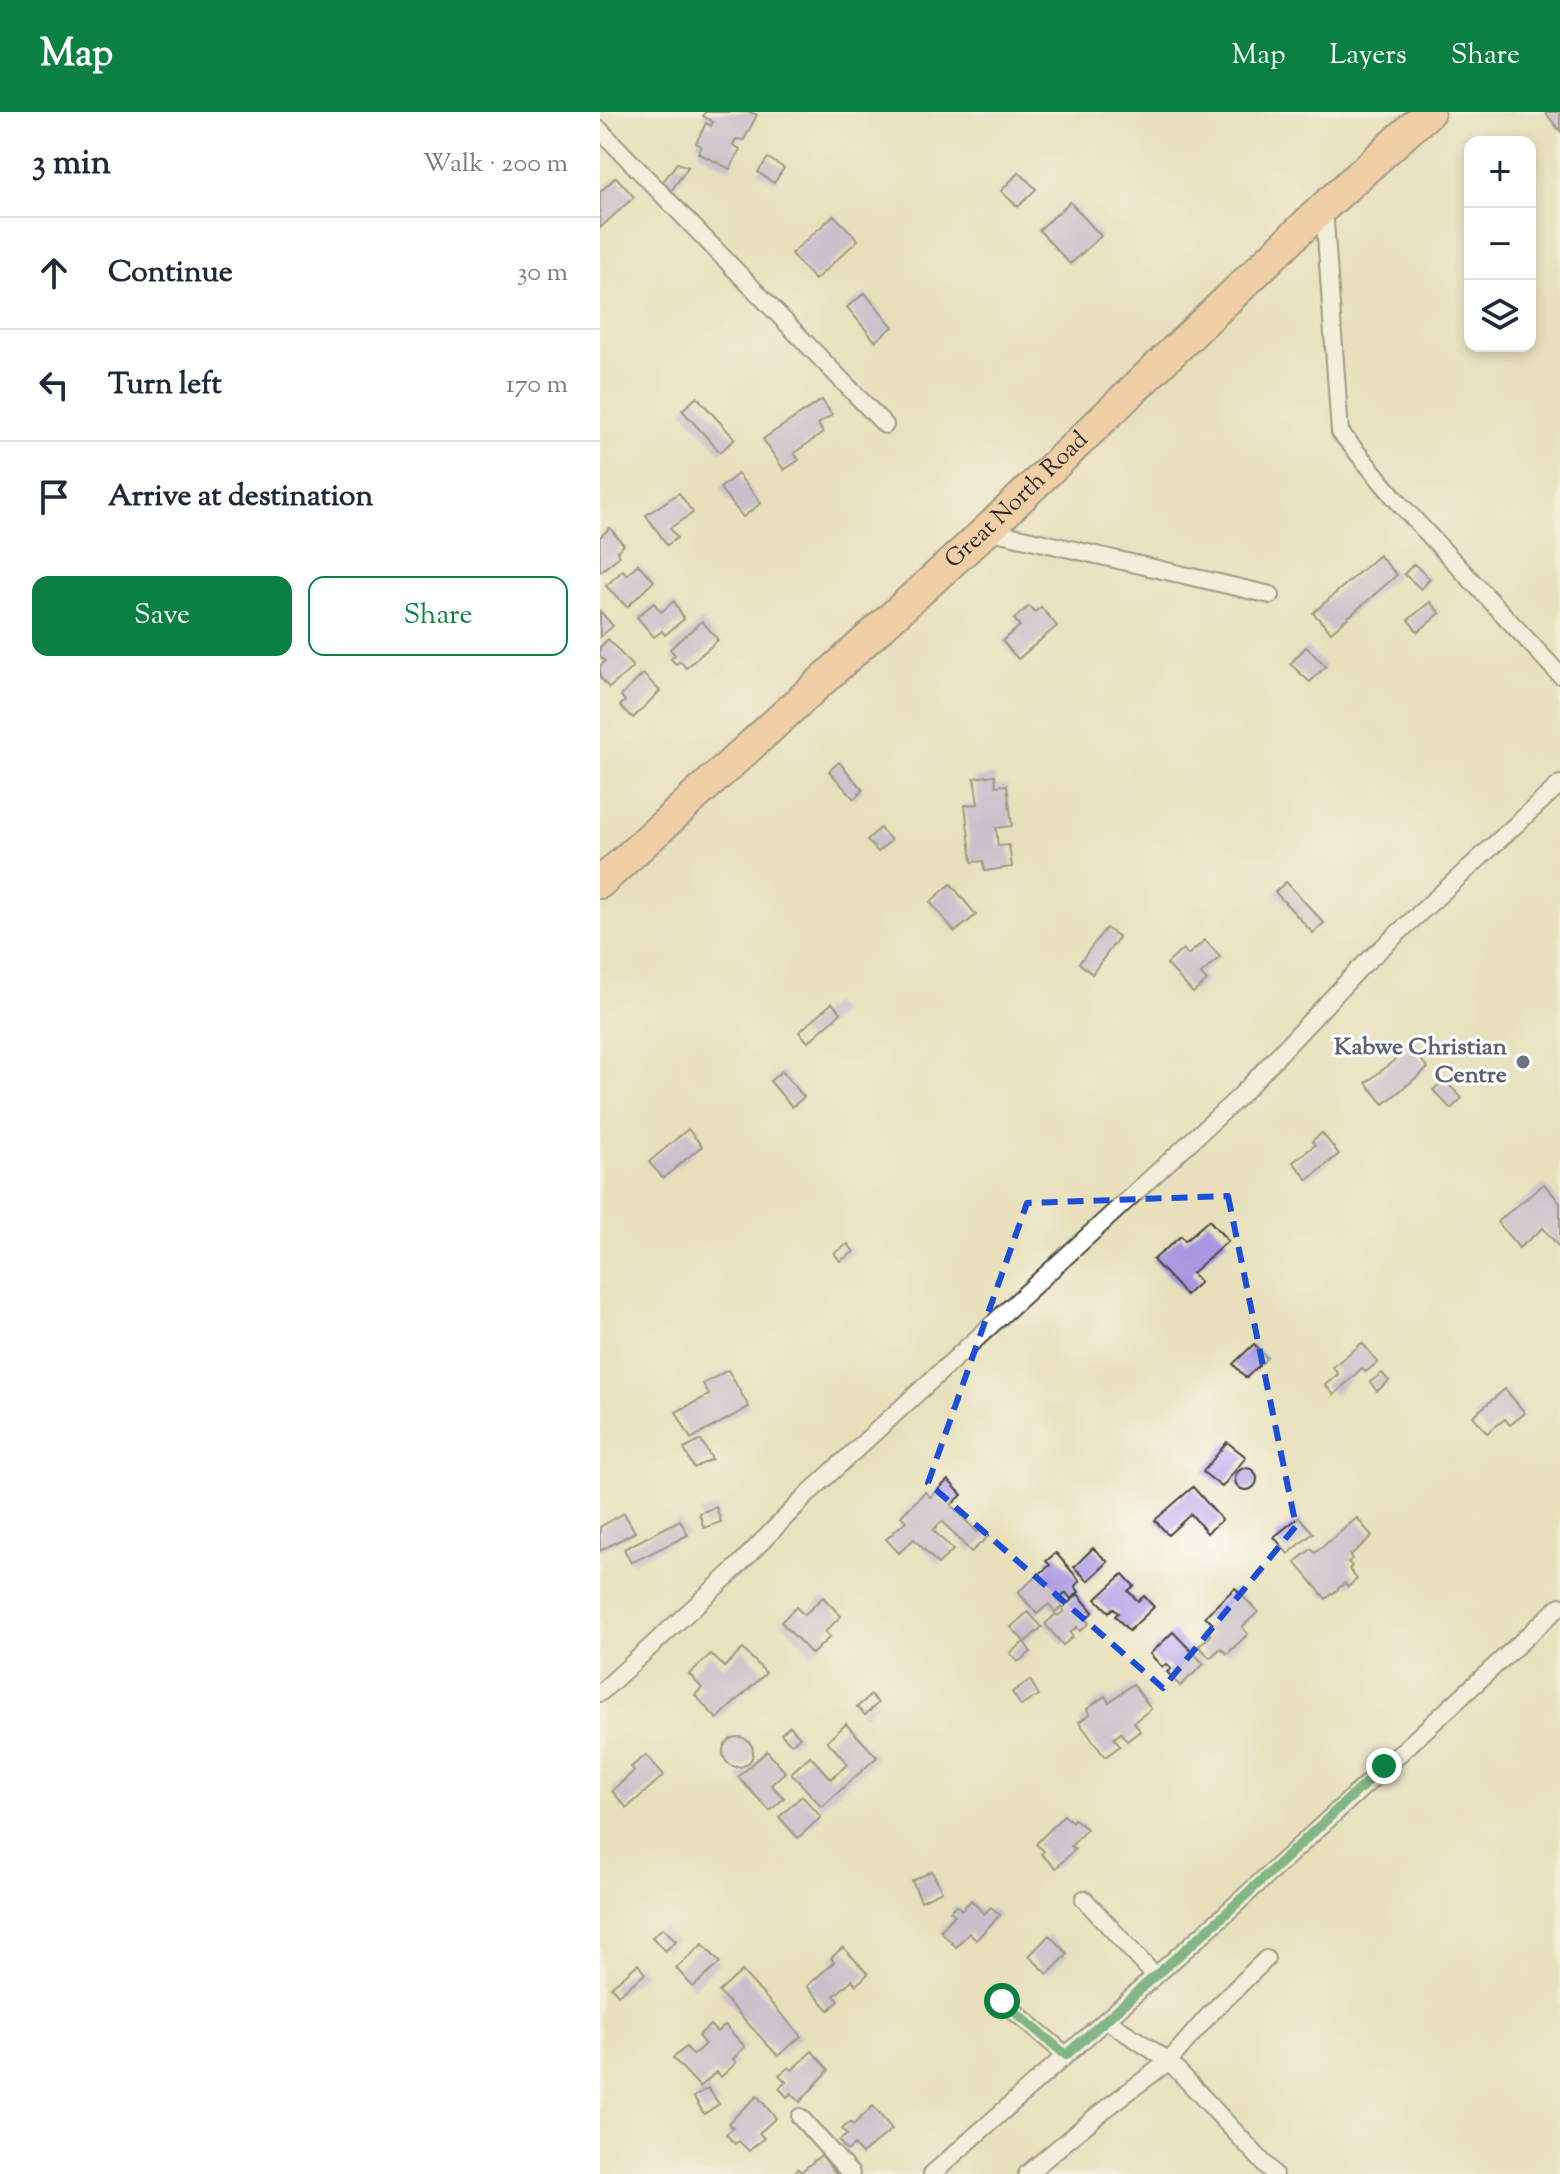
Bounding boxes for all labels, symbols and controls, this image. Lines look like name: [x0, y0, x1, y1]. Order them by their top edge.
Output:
text: Map: [40, 29, 113, 83]
text: Map: [1232, 36, 1285, 76]
text: Layers: [1329, 36, 1407, 76]
text: Share: [1451, 36, 1520, 76]
map controls: [1464, 136, 1536, 352]
button: +: [1464, 136, 1536, 208]
text: 3 min: [32, 140, 111, 189]
text: Walk · 200 m: [423, 146, 568, 183]
button: −: [1464, 208, 1536, 280]
icon: ahead: [32, 251, 76, 295]
text: Continue: [108, 252, 233, 295]
text: 30 m: [517, 255, 568, 292]
button: layers: [1464, 280, 1536, 352]
icon: left: [32, 363, 76, 407]
text: Turn left: [108, 364, 222, 407]
text: 170 m: [506, 367, 568, 404]
street label: Great North Road: [938, 424, 1097, 577]
icon: arrive: [32, 475, 76, 519]
text: Arrive at destination: [108, 476, 373, 519]
button: Save: [32, 576, 292, 656]
button: Share: [308, 576, 568, 656]
place label: Kabwe Christian Centre: [1334, 1031, 1508, 1093]
marker: Kabwe Christian Centre: [1514, 1053, 1532, 1071]
route end: [1366, 1748, 1402, 1784]
route start: [984, 1983, 1020, 2019]

